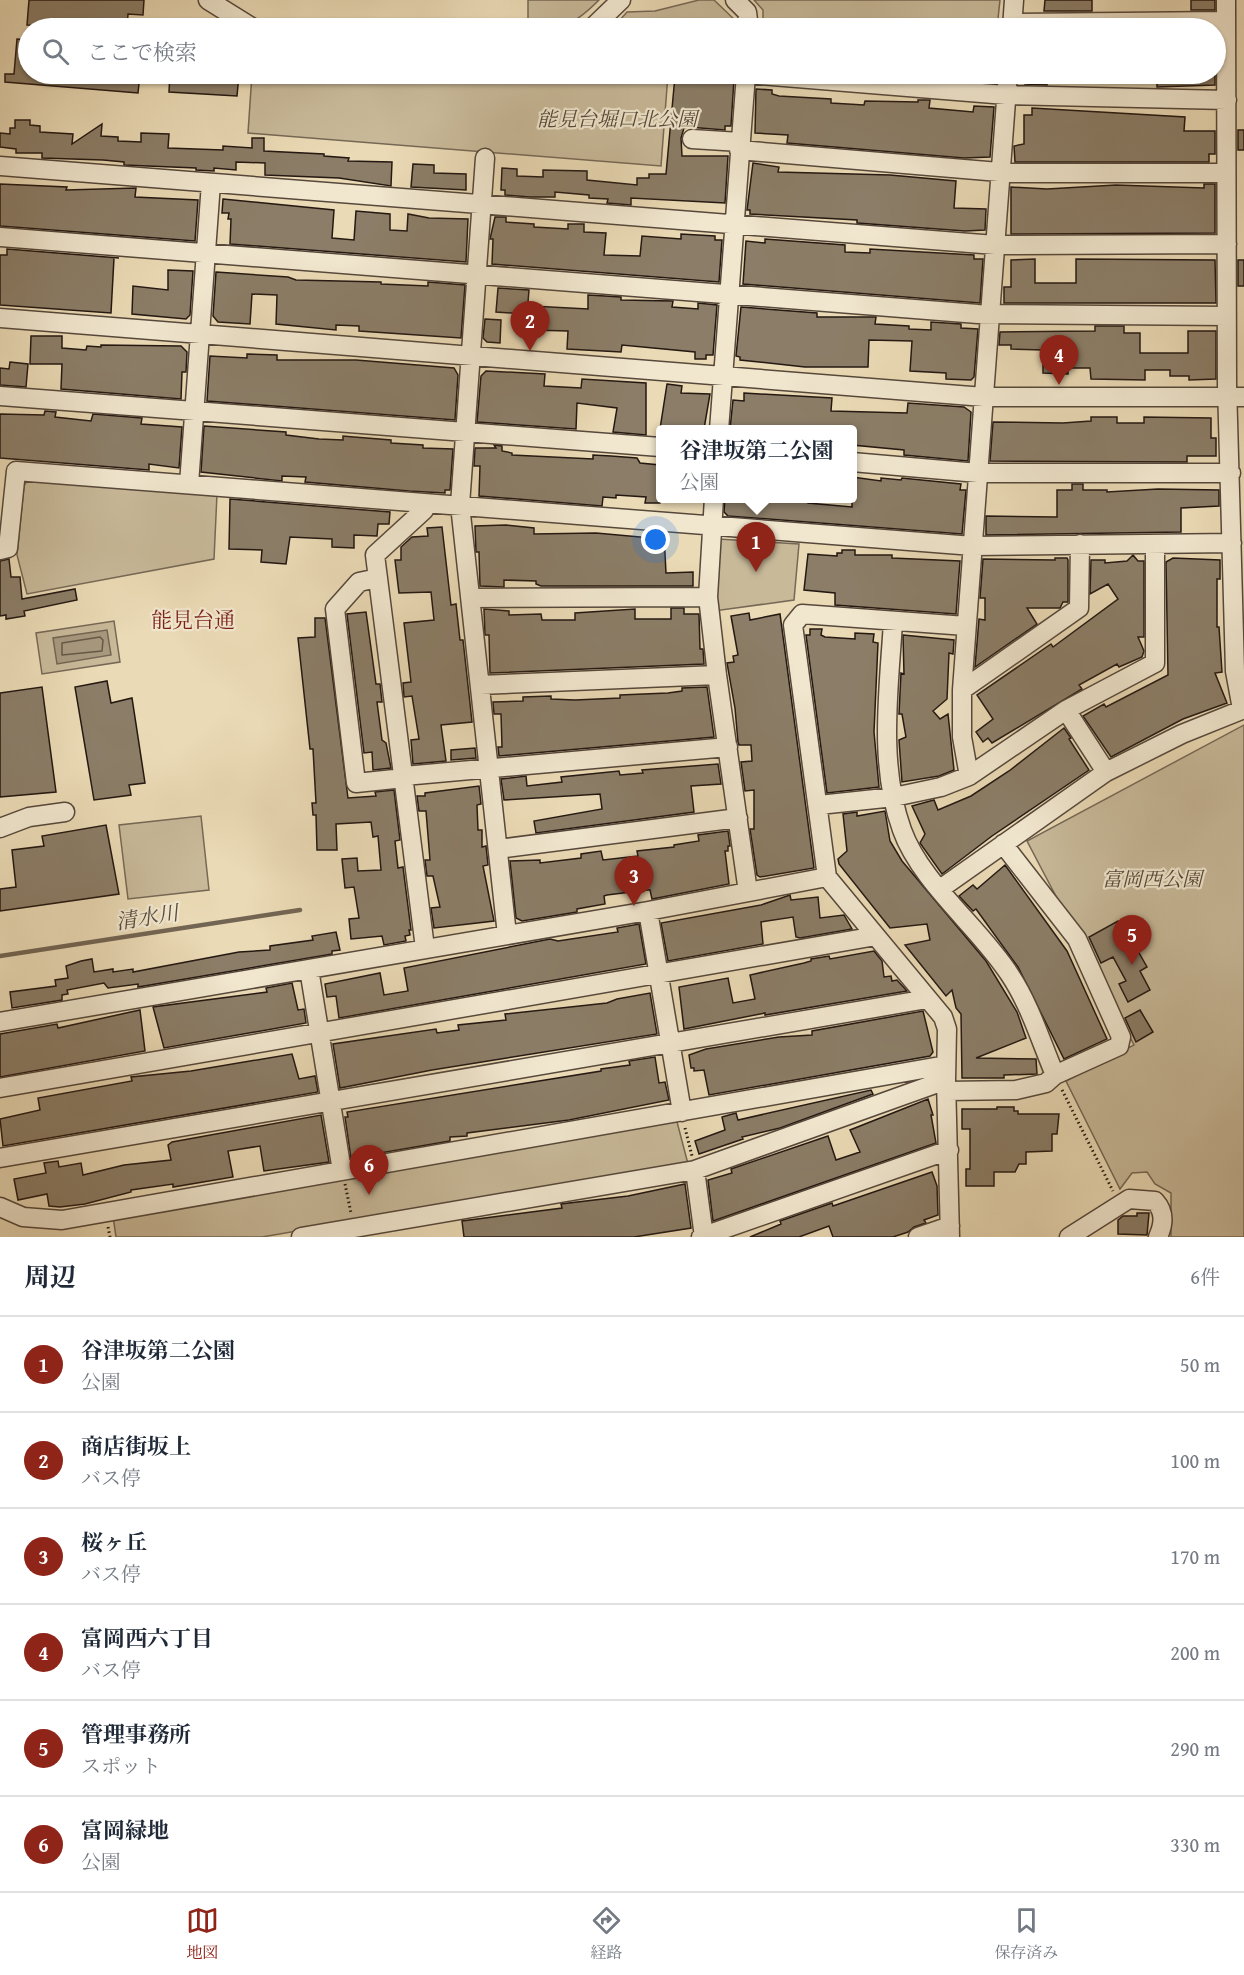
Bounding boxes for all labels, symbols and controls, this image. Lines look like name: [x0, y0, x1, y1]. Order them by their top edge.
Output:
search box: [18, 18, 1226, 84]
icon: search: [39, 35, 72, 68]
text: ここで検索: [87, 36, 197, 68]
park label: 能見台堀口北公園: [537, 104, 700, 133]
pin: 2: [510, 302, 550, 351]
pin: 4: [1040, 336, 1078, 385]
popup: [656, 425, 857, 503]
text: 谷津坂第二公園: [679, 434, 834, 466]
text: 公園: [679, 467, 719, 496]
pin: 1: [736, 522, 776, 572]
your location: [641, 525, 670, 554]
district label: 能見台通: [151, 604, 235, 635]
pin: 3: [614, 856, 654, 906]
park label: 富岡西公園: [1102, 864, 1205, 893]
water label: 清水川: [113, 896, 183, 937]
pin: 5: [1112, 916, 1152, 965]
pin: 6: [350, 1146, 388, 1195]
text: 周辺: [24, 1257, 76, 1296]
text: 6件: [1190, 1262, 1220, 1291]
text: 谷津坂第二公園: [81, 1334, 235, 1366]
text: 1: [38, 1350, 49, 1379]
text: 50 m: [1180, 1350, 1220, 1379]
text: 公園: [81, 1367, 121, 1396]
text: 商店街坂上: [81, 1430, 191, 1462]
text: 2: [38, 1446, 49, 1475]
text: 100 m: [1170, 1446, 1220, 1475]
text: バス停: [81, 1463, 141, 1492]
text: 桜ヶ丘: [81, 1526, 147, 1558]
text: 3: [38, 1542, 49, 1571]
text: 170 m: [1170, 1542, 1220, 1571]
text: バス停: [81, 1559, 141, 1588]
text: 富岡西六丁目: [81, 1622, 213, 1654]
text: 4: [38, 1638, 49, 1667]
text: 200 m: [1170, 1638, 1220, 1667]
text: バス停: [81, 1655, 141, 1684]
text: 管理事務所: [81, 1718, 191, 1750]
text: 5: [38, 1734, 49, 1763]
text: 290 m: [1170, 1734, 1220, 1763]
text: スポット: [81, 1751, 161, 1780]
text: 富岡緑地: [81, 1814, 169, 1846]
text: 6: [38, 1830, 49, 1859]
text: 330 m: [1170, 1830, 1220, 1859]
text: 公園: [81, 1847, 121, 1876]
tab: 地図: [186, 1904, 219, 1964]
tab: 経路: [590, 1904, 623, 1964]
tab: 保存済み: [994, 1904, 1058, 1964]

